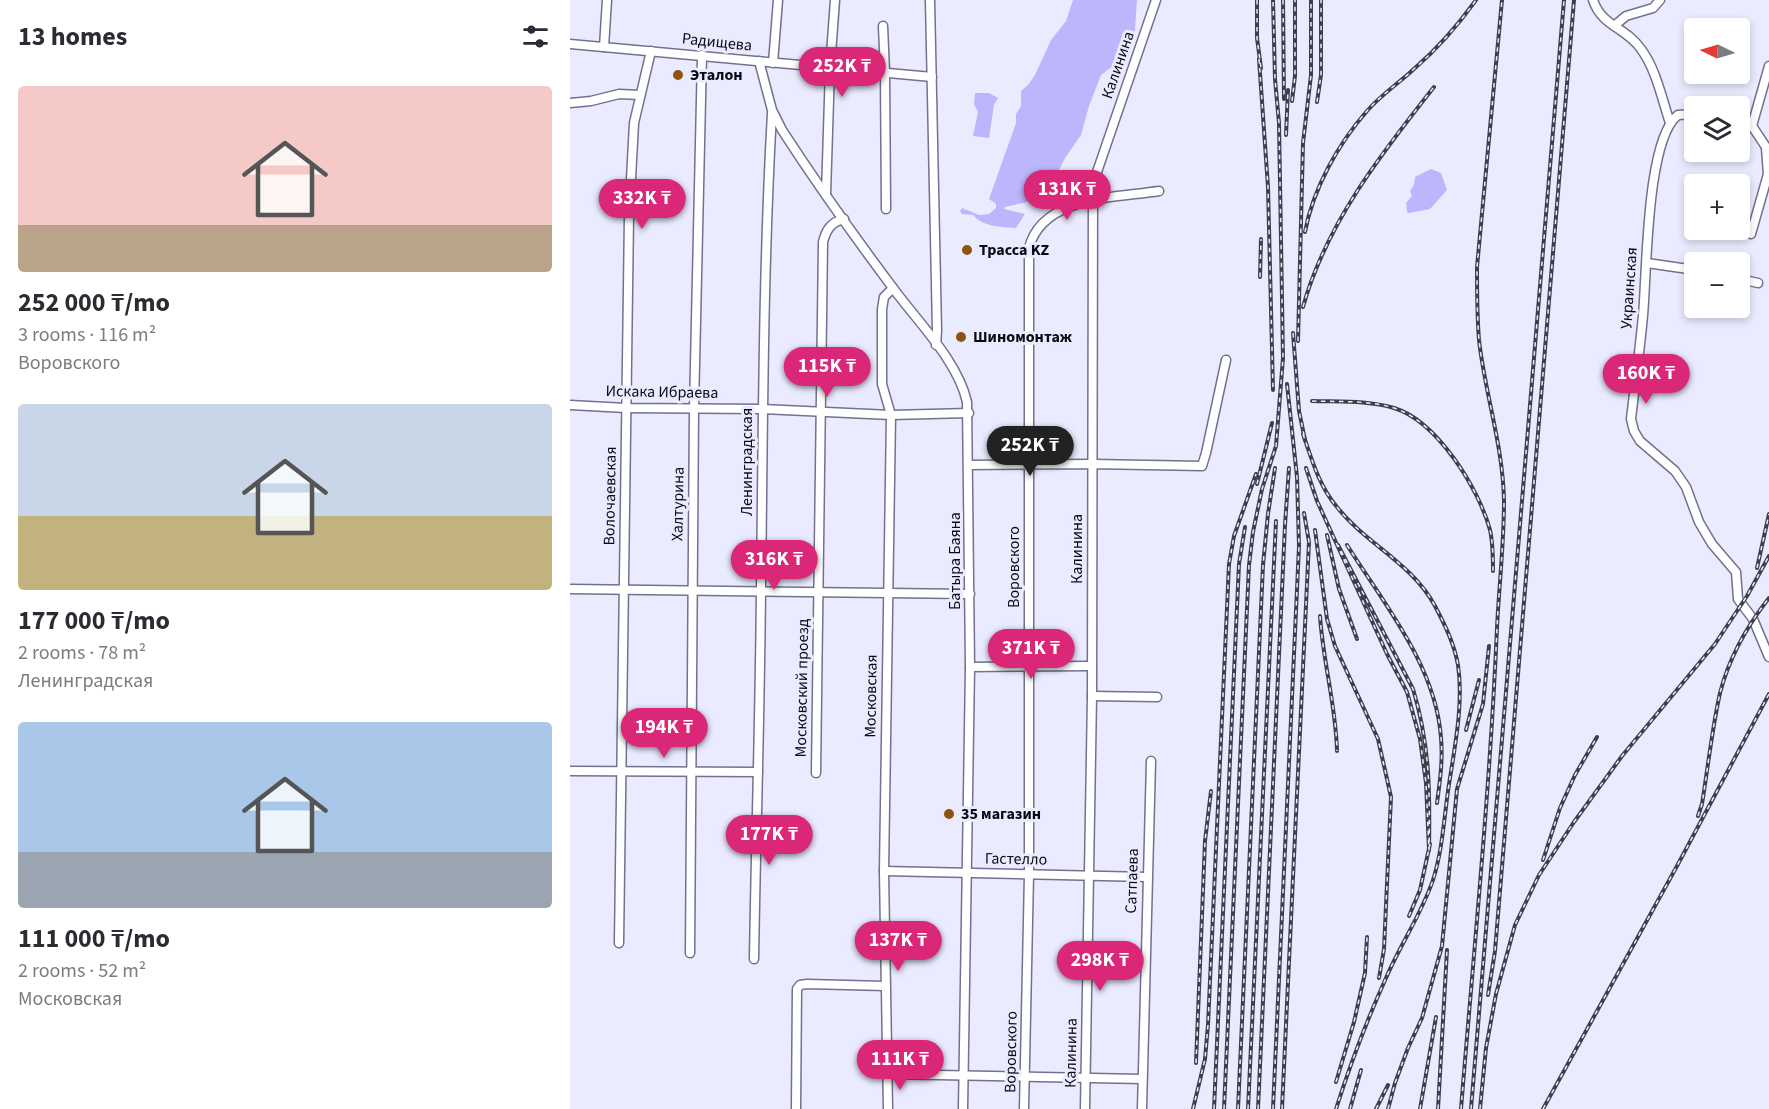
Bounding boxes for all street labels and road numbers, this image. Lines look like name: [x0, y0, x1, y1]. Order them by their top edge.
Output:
street label: Радищева: [681, 27, 753, 57]
street label: Калинина: [1096, 28, 1140, 102]
street label: Украинская: [1615, 246, 1643, 330]
street label: Искака Ибраева: [605, 380, 719, 404]
street label: Ленинградская: [736, 408, 758, 516]
street label: Волочаевская: [598, 446, 622, 546]
street label: Халтурина: [666, 467, 690, 541]
street label: Батыра Баяна: [944, 512, 966, 610]
street label: Калинина: [1066, 514, 1088, 584]
street label: Воровского: [1003, 526, 1025, 608]
street label: Московский проезд: [790, 618, 814, 758]
street label: Московская: [859, 654, 883, 738]
street label: Гастелло: [985, 847, 1047, 871]
street label: Сатпаева: [1120, 848, 1144, 914]
street label: Воровского: [999, 1011, 1023, 1093]
street label: Калинина: [1059, 1018, 1083, 1088]

